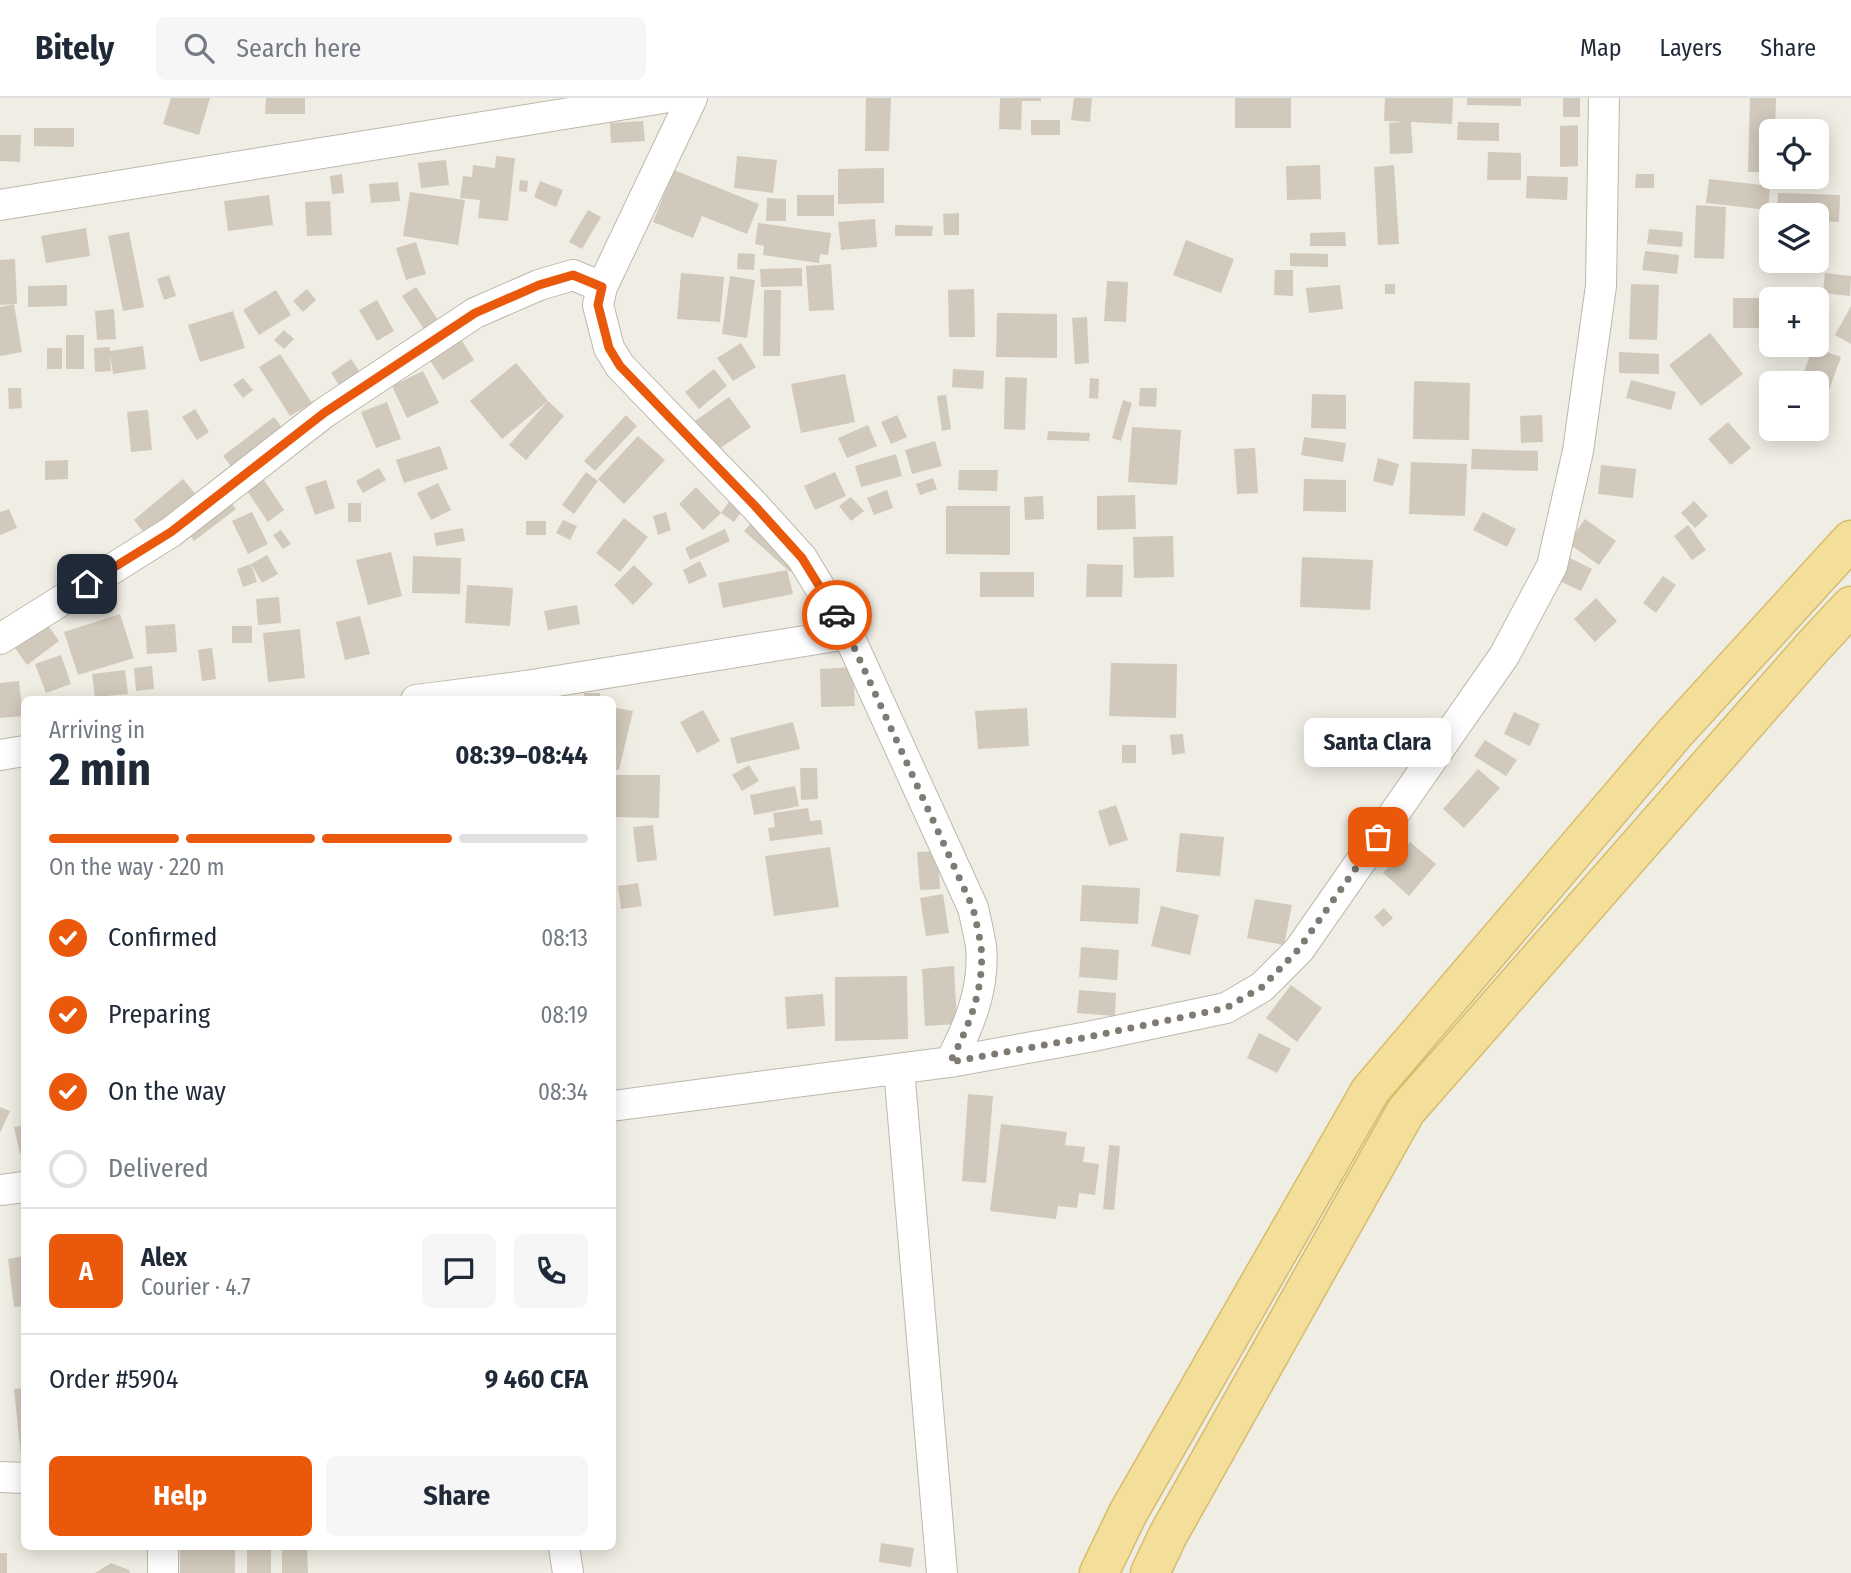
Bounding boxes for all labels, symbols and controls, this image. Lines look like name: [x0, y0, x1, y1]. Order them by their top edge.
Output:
search box: [156, 17, 646, 80]
text: Bitely: [35, 28, 114, 68]
icon: search: [180, 29, 218, 67]
text: Search here: [236, 33, 361, 64]
text: Map: [1580, 34, 1622, 62]
text: Layers: [1660, 34, 1722, 62]
text: Share: [1760, 34, 1816, 62]
map controls: [1759, 119, 1829, 441]
button: locate: [1759, 119, 1829, 189]
button: layers: [1759, 203, 1829, 273]
button: +: [1759, 287, 1829, 357]
button: −: [1759, 371, 1829, 441]
pin: [57, 554, 117, 614]
icon: home: [68, 565, 106, 603]
courier: [802, 580, 872, 650]
icon: car: [818, 596, 856, 634]
text: Arriving in: [49, 716, 145, 744]
callout: Santa Clara: [1304, 718, 1452, 767]
text: Santa Clara: [1323, 728, 1432, 756]
text: 08:39–08:44: [455, 740, 588, 771]
text: 2 min: [49, 742, 151, 797]
pin: [1348, 807, 1408, 867]
icon: bag: [1359, 818, 1397, 856]
text: On the way · 220 m: [49, 853, 224, 881]
icon: check: [49, 919, 87, 957]
text: Confirmed: [108, 922, 218, 953]
text: 08:13: [541, 924, 588, 952]
icon: check: [49, 996, 87, 1034]
text: Preparing: [108, 999, 210, 1030]
text: 08:19: [540, 1001, 588, 1029]
icon: check: [49, 1073, 87, 1111]
text: On the way: [108, 1076, 226, 1107]
text: 08:34: [538, 1078, 588, 1106]
text: Delivered: [108, 1153, 209, 1184]
button: chat: [422, 1234, 496, 1308]
button: phone: [514, 1234, 588, 1308]
text: Alex: [141, 1242, 187, 1273]
text: A: [79, 1256, 93, 1287]
text: Courier · 4.7: [141, 1273, 251, 1301]
text: Order #5904: [49, 1364, 178, 1395]
text: 9 460 CFA: [485, 1364, 588, 1395]
button: Help: [49, 1456, 312, 1536]
button: Share: [326, 1456, 588, 1536]

